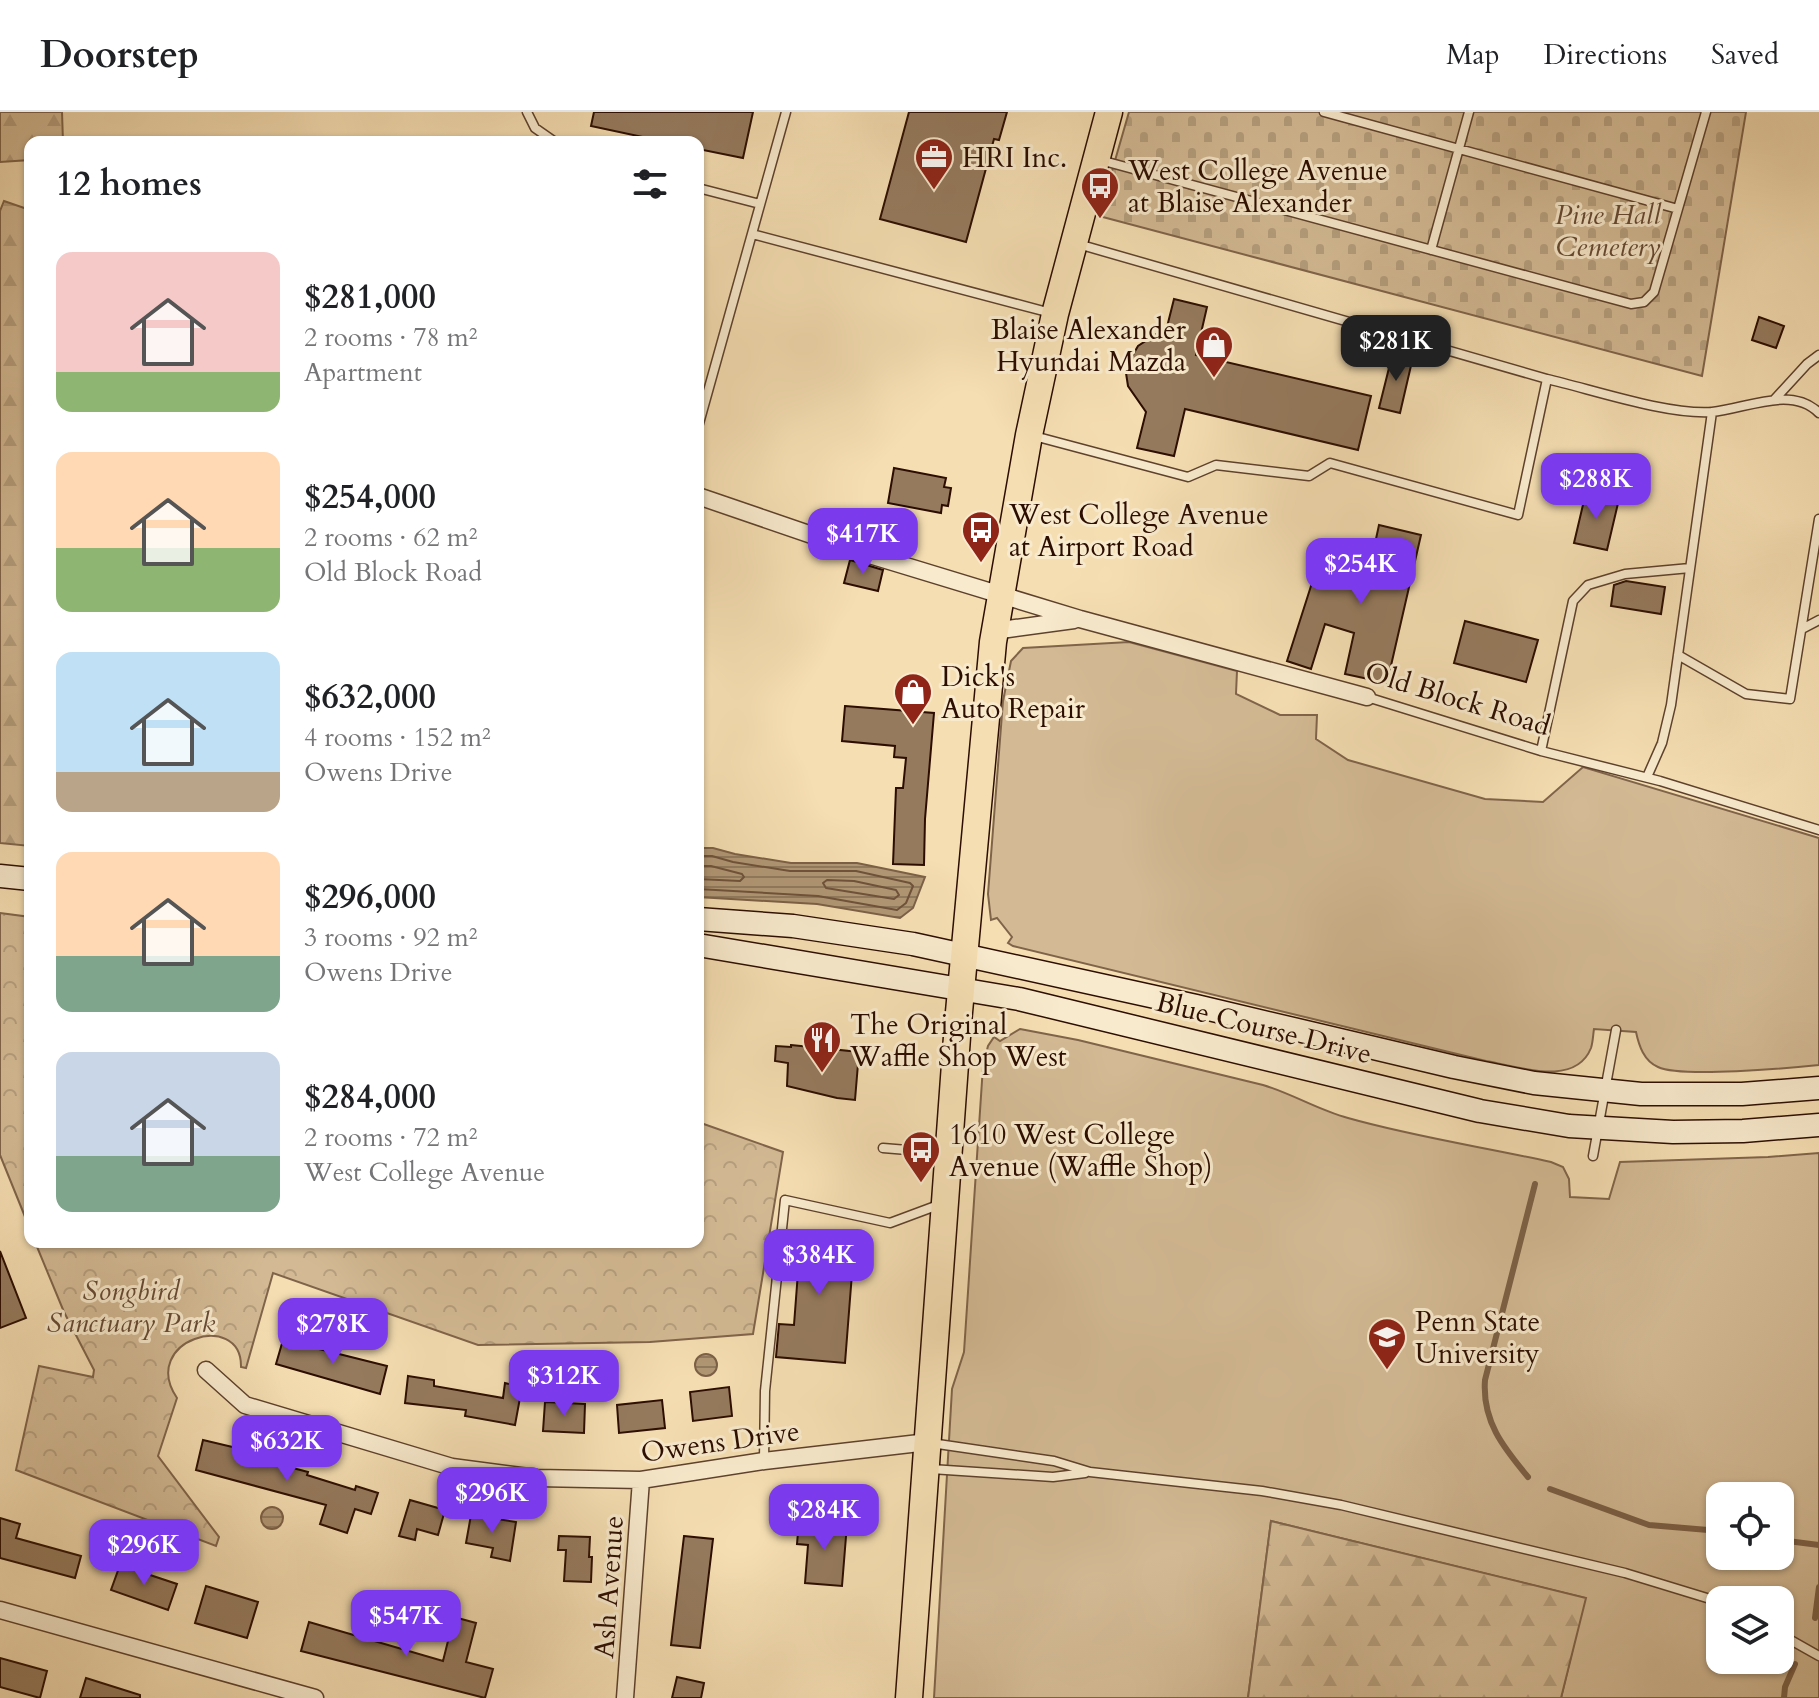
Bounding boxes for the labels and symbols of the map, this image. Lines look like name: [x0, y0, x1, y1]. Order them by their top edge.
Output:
office icon: HRI Inc.: [913, 136, 955, 191]
place label: HRI Inc.: [962, 139, 1067, 177]
place label: West College Avenue at Blaise Alexander: [1127, 152, 1388, 222]
bus stop icon: West College Avenue at Blaise Alexander: [1079, 165, 1121, 220]
park label: Pine Hall Cemetery: [1555, 196, 1662, 266]
place label: Blaise Alexander Hyundai Mazda: [991, 311, 1187, 381]
pin: $281K: [1340, 315, 1452, 383]
shop icon: Blaise Alexander Hyundai Mazda: [1193, 324, 1235, 379]
pin: $288K: [1540, 453, 1652, 521]
place label: West College Avenue at Airport Road: [1008, 496, 1269, 566]
pin: $417K: [807, 508, 919, 576]
bus stop icon: West College Avenue at Airport Road: [960, 509, 1002, 564]
pin: $254K: [1305, 538, 1417, 606]
street label: Old Block Road: [1360, 653, 1555, 745]
place label: Dick's Auto Repair: [941, 658, 1086, 728]
shop icon: Dick's Auto Repair: [892, 671, 934, 726]
street label: Blue Course Drive: [1152, 983, 1376, 1073]
place label: The Original Waffle Shop West: [849, 1006, 1067, 1076]
restaurant icon: The Original Waffle Shop West: [801, 1019, 843, 1074]
place label: 1610 West College Avenue (Waffle Shop): [949, 1116, 1212, 1186]
bus stop icon: 1610 West College Avenue (Waffle Shop): [900, 1129, 942, 1184]
pin: $384K: [763, 1229, 875, 1297]
park label: Songbird Sanctuary Park: [47, 1272, 215, 1342]
pin: $278K: [277, 1298, 389, 1366]
place label: Penn State University: [1415, 1303, 1540, 1373]
school or university icon: Penn State University: [1366, 1316, 1408, 1371]
pin: $312K: [508, 1350, 620, 1418]
street label: Owens Drive: [638, 1412, 802, 1472]
pin: $632K: [231, 1415, 343, 1483]
pin: $296K: [436, 1467, 548, 1535]
pin: $284K: [768, 1484, 880, 1552]
street label: Ash Avenue: [585, 1514, 633, 1660]
pin: $296K: [88, 1519, 200, 1587]
pin: $547K: [350, 1590, 462, 1658]

